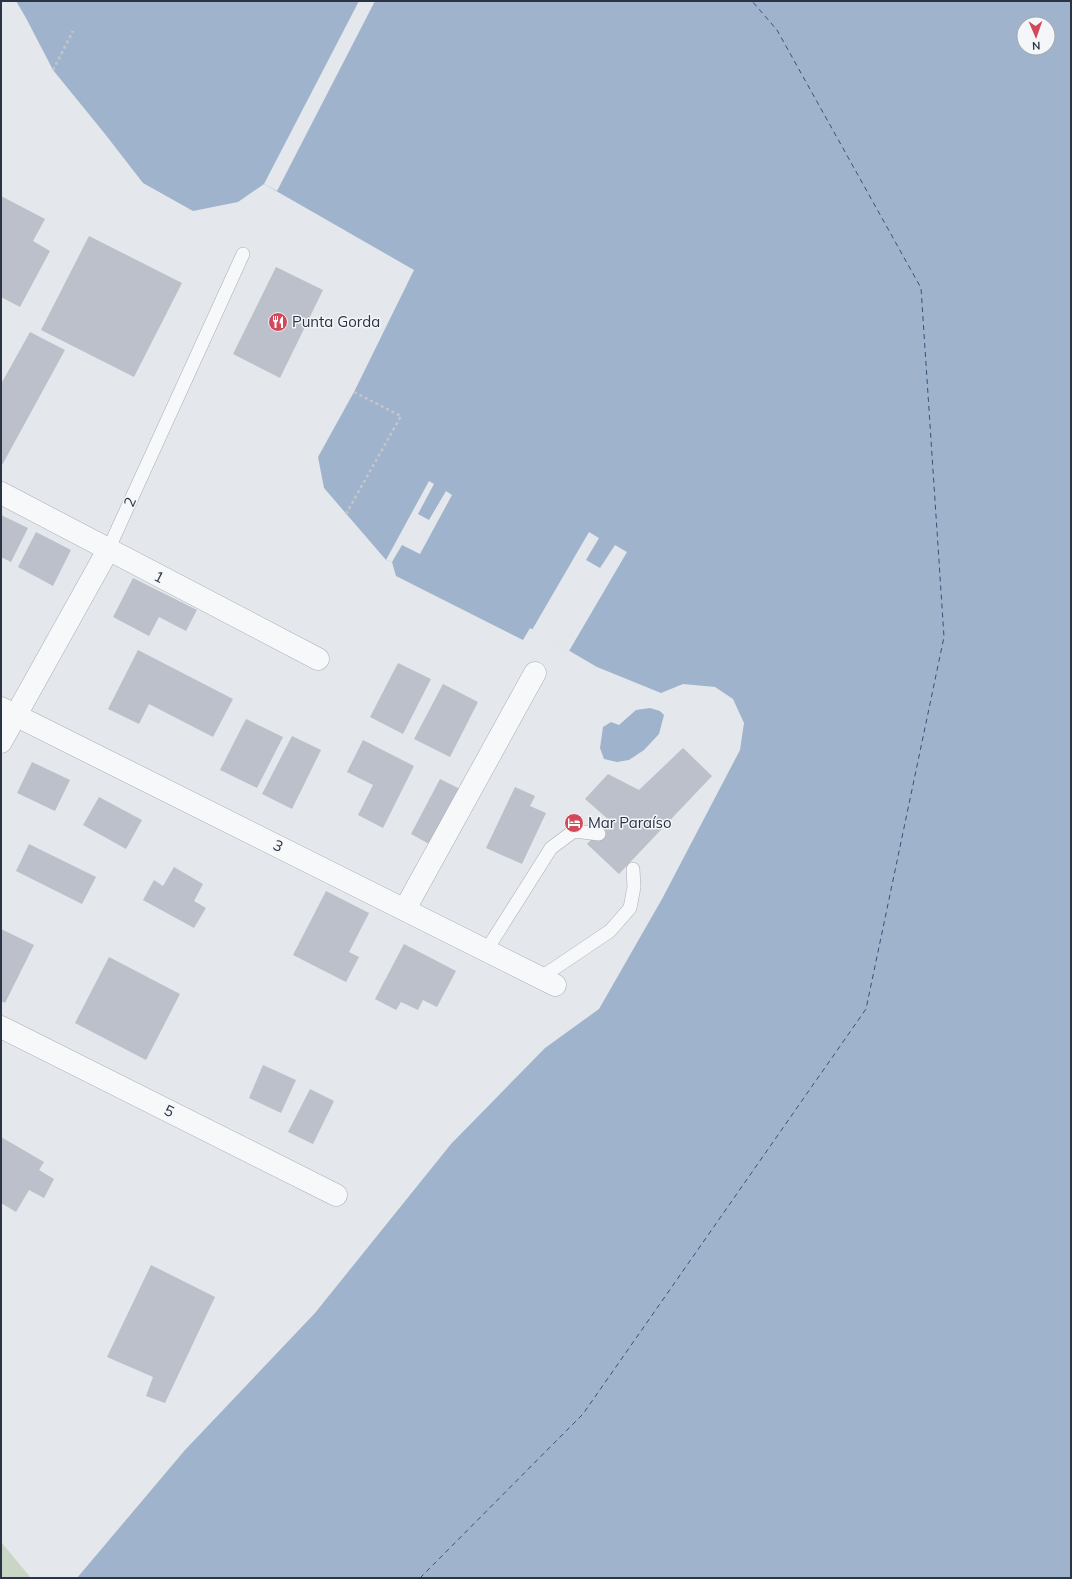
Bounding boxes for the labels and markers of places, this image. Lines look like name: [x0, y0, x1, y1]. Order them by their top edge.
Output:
restaurant icon: Punta Gorda: [267, 311, 289, 333]
place label: Punta Gorda: [292, 312, 380, 331]
hotel icon: Mar Paraíso: [563, 812, 585, 834]
place label: Mar Paraíso: [588, 813, 672, 832]

